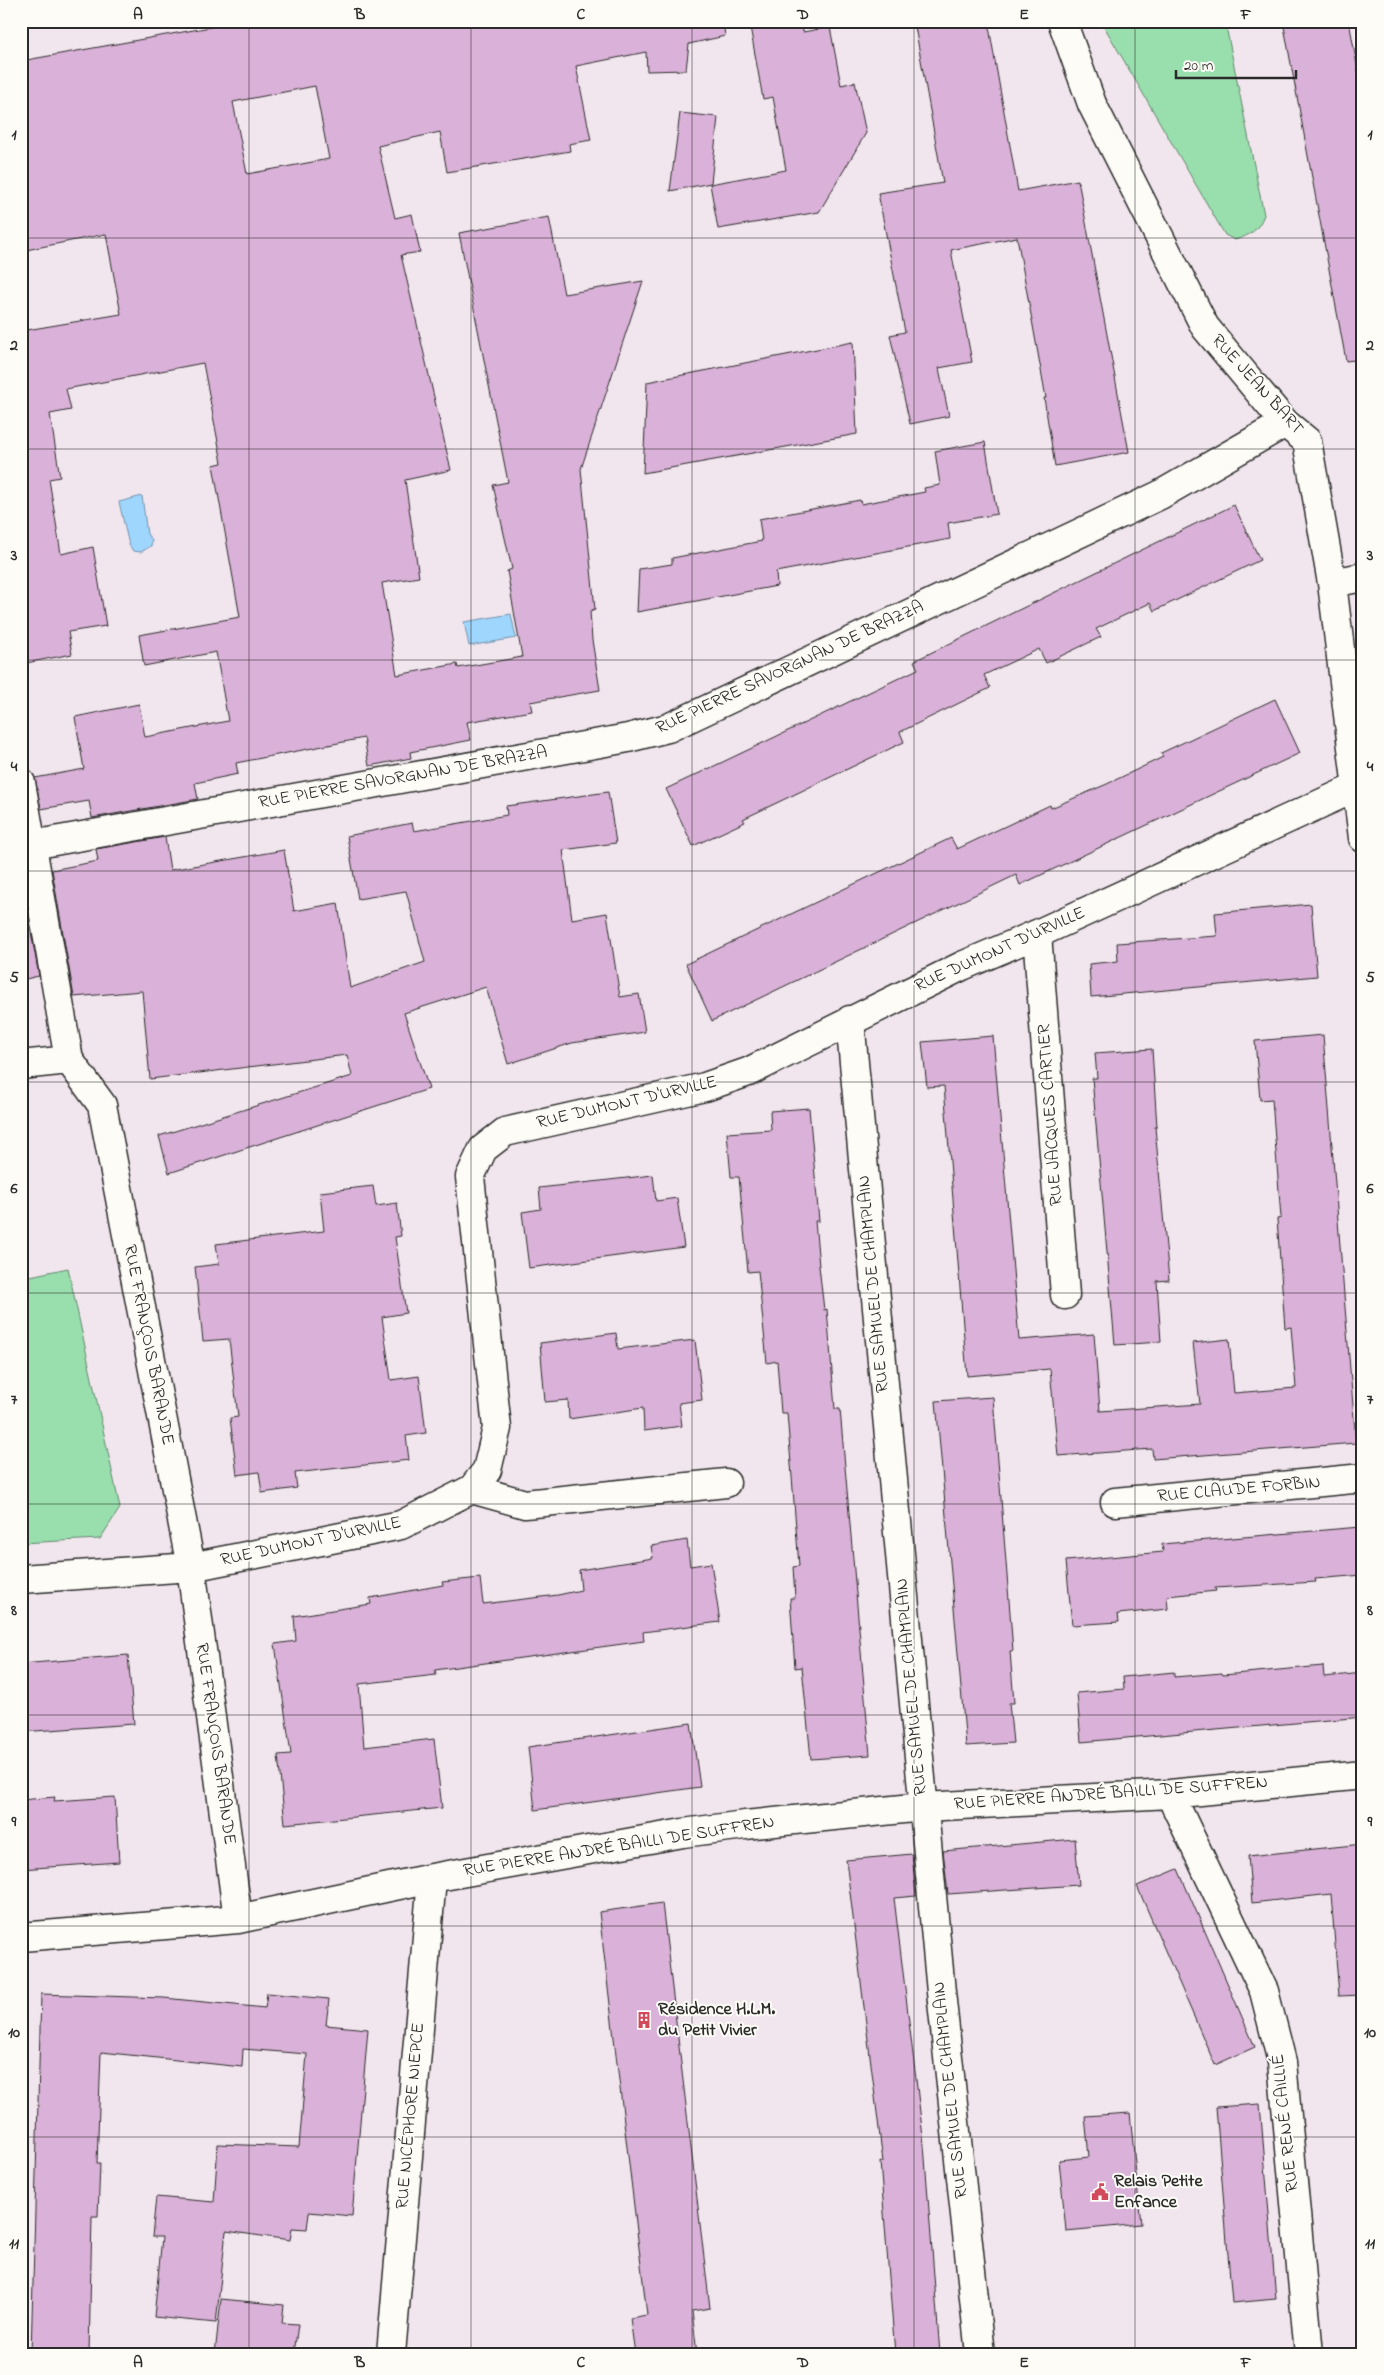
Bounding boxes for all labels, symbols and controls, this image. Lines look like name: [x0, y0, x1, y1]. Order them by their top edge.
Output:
text: A: [133, 3, 143, 27]
text: B: [354, 3, 366, 27]
text: C: [577, 3, 586, 27]
text: D: [796, 3, 809, 27]
text: E: [1019, 3, 1029, 27]
text: F: [1240, 3, 1252, 27]
scale bar: [1176, 48, 1296, 80]
text: 20 m: [1184, 55, 1214, 77]
text: 1: [11, 123, 17, 147]
text: 1: [1367, 123, 1373, 147]
street label: RUE JEAN BART: [1205, 329, 1309, 441]
text: 2: [9, 334, 18, 358]
text: 2: [1365, 334, 1374, 358]
text: 3: [10, 544, 18, 568]
text: 3: [1366, 544, 1374, 568]
street label: RUE PIERRE SAVORGNAN DE BRAZZA: [652, 594, 928, 742]
street label: RUE PIERRE SAVORGNAN DE BRAZZA: [256, 740, 550, 816]
text: 4: [10, 755, 18, 779]
text: 4: [1366, 755, 1374, 779]
street label: RUE DUMONT D'URVILLE: [910, 901, 1090, 999]
text: 5: [9, 966, 19, 990]
text: 5: [1365, 966, 1375, 990]
street label: RUE JACQUES CARTIER: [1032, 1023, 1070, 1207]
street label: RUE DUMONT D'URVILLE: [534, 1070, 720, 1136]
street label: RUE SAMUEL DE CHAMPLAIN: [852, 1174, 896, 1394]
text: 6: [9, 1177, 18, 1201]
text: 6: [1365, 1177, 1374, 1201]
street label: RUE FRANÇOIS BARANDE: [116, 1243, 180, 1447]
text: 7: [11, 1388, 18, 1412]
text: 7: [1367, 1388, 1374, 1412]
street label: RUE CLAUDE FORBIN: [1156, 1470, 1322, 1510]
street label: RUE DUMONT D'URVILLE: [218, 1510, 404, 1574]
street label: RUE SAMUEL DE CHAMPLAIN: [890, 1577, 934, 1797]
text: 8: [10, 1599, 17, 1623]
text: 8: [1366, 1599, 1373, 1623]
street label: RUE FRANÇOIS BARANDE: [188, 1641, 242, 1847]
street label: RUE PIERRE ANDRÉ BAILLI DE SUFFREN: [953, 1770, 1269, 1818]
text: 9: [11, 1810, 17, 1834]
street label: RUE PIERRE ANDRÉ BAILLI DE SUFFREN: [462, 1810, 776, 1884]
text: 9: [1367, 1810, 1373, 1834]
street label: RUE SAMUEL DE CHAMPLAIN: [927, 1980, 975, 2200]
place label: Résidence H.L.M. du Petit Vivier: [658, 1997, 775, 2044]
building icon: Résidence H.L.M. du Petit Vivier: [634, 2010, 654, 2030]
text: 10: [8, 2021, 20, 2045]
text: 10: [1364, 2021, 1376, 2045]
street label: RUE NICÉPHORE NIEPCE: [390, 2022, 432, 2210]
street label: RUE RENÉ CAILLIÉ: [1266, 2053, 1306, 2193]
place label: Relais Petite Enfance: [1114, 2169, 1203, 2216]
public building icon: Relais Petite Enfance: [1090, 2182, 1110, 2202]
text: 11: [9, 2232, 20, 2256]
text: 11: [1365, 2232, 1376, 2256]
text: A: [133, 2351, 143, 2375]
text: B: [354, 2351, 366, 2375]
text: C: [577, 2351, 586, 2375]
text: D: [796, 2351, 809, 2375]
text: E: [1019, 2351, 1029, 2375]
text: F: [1240, 2351, 1252, 2375]

